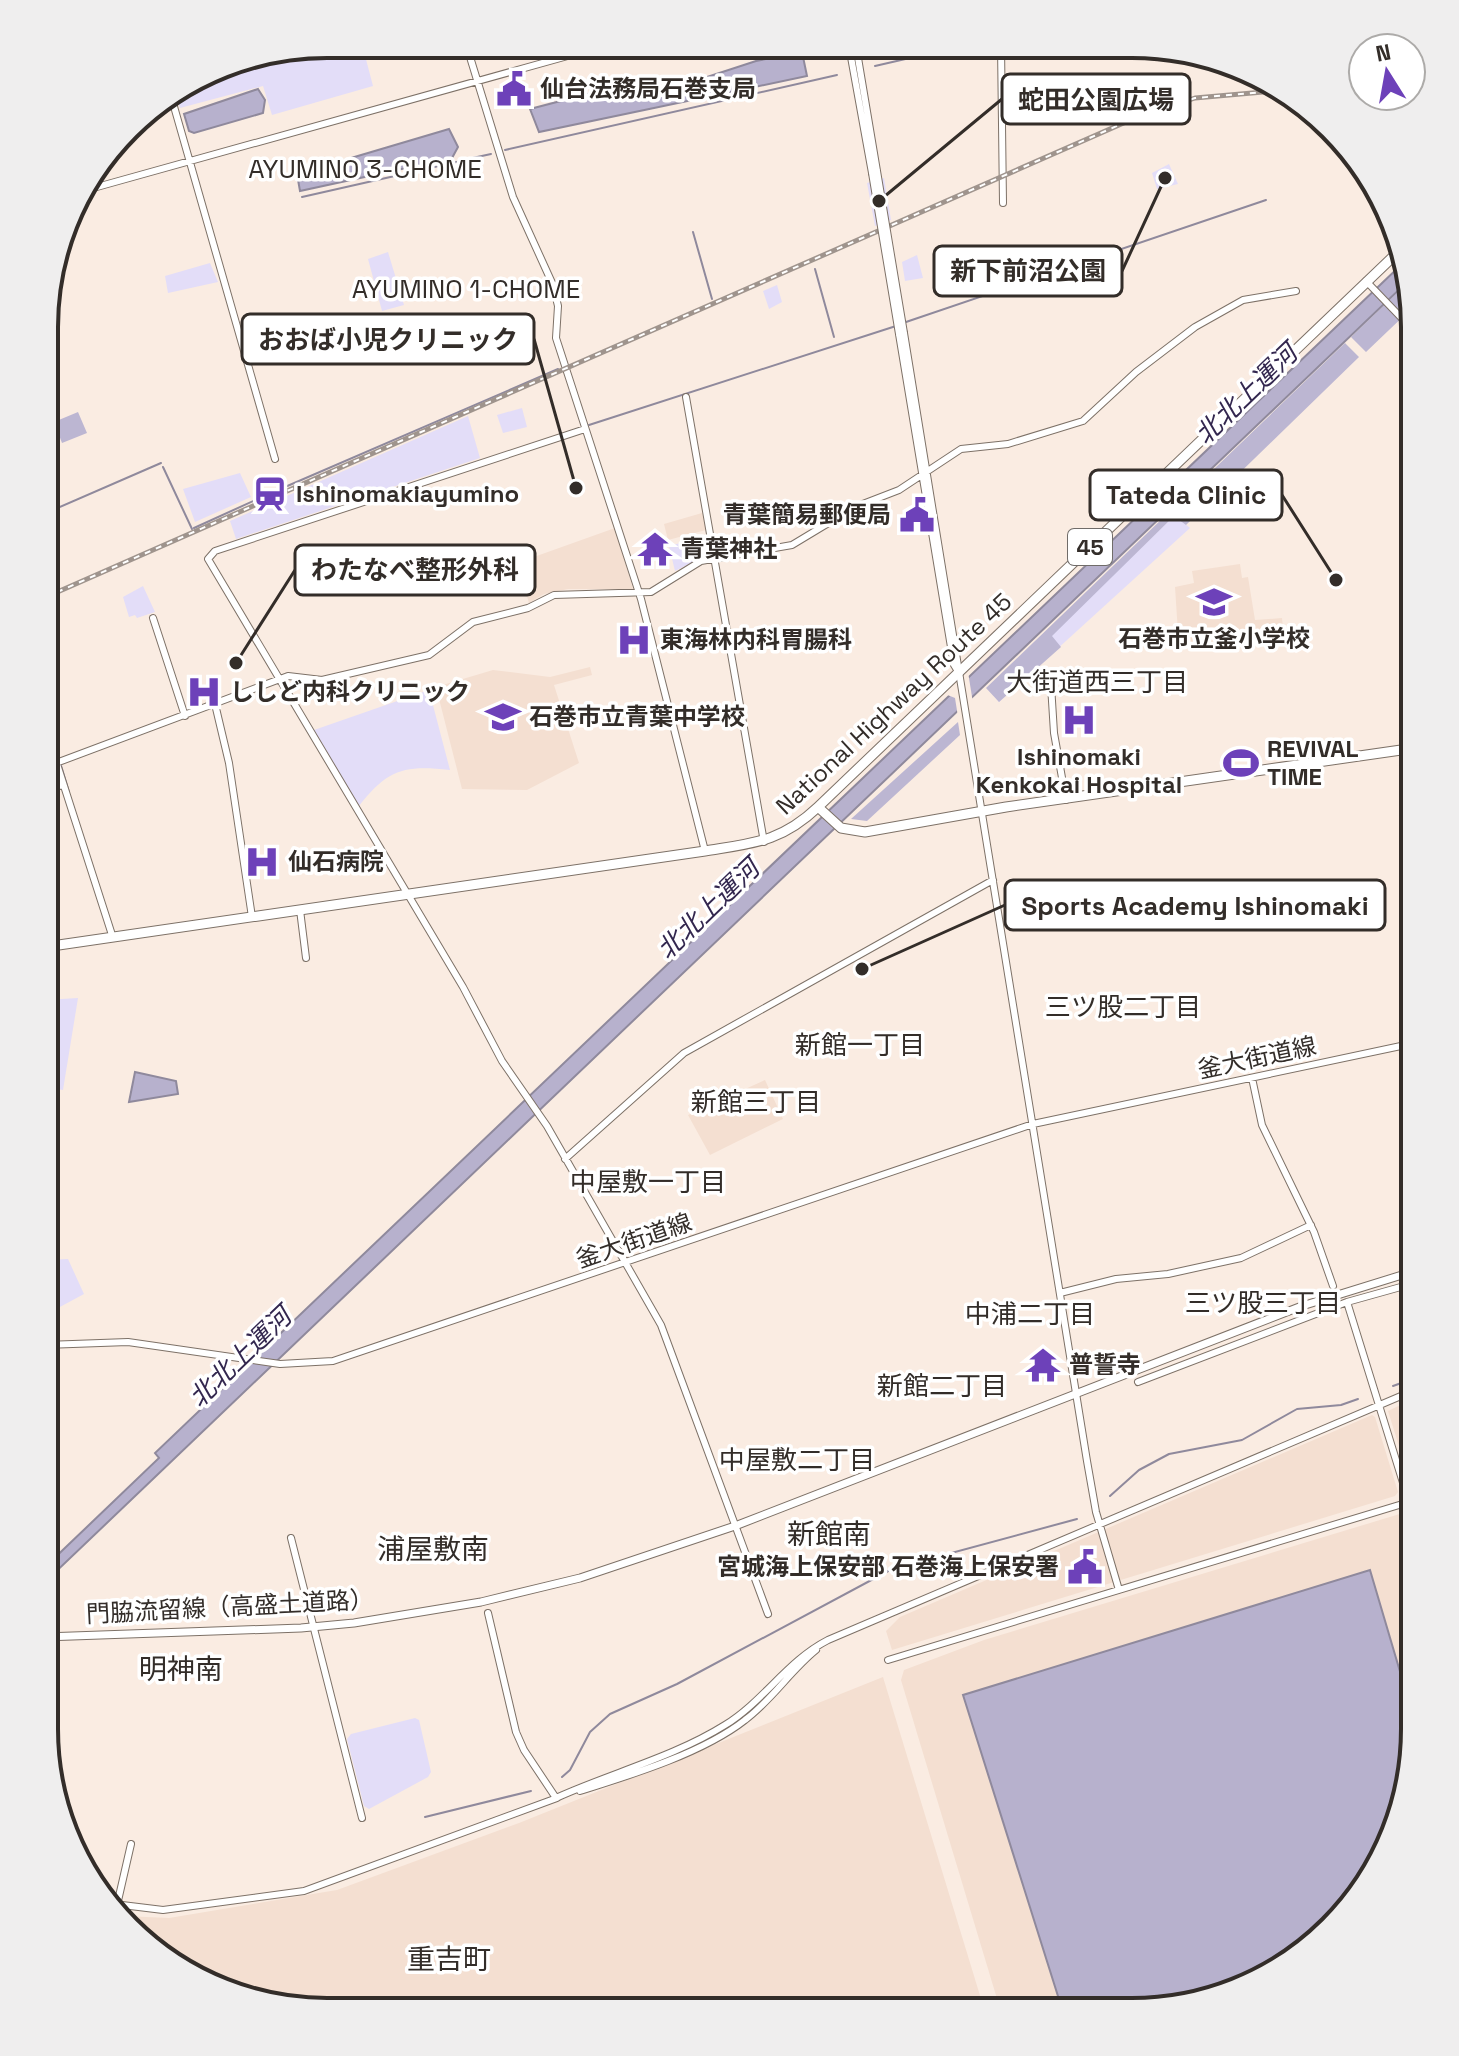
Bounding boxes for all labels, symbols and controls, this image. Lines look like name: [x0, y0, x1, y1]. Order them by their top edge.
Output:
north arrow: [1347, 32, 1427, 112]
text: N: [1373, 37, 1393, 68]
public building icon: 仙台法務局石巻支局: [495, 70, 533, 108]
place label: 仙台法務局石巻支局: [540, 73, 756, 104]
callout: 蛇田公園広場: [1002, 74, 1190, 124]
text: 蛇田公園広場: [1018, 83, 1174, 117]
district label: AYUMINO 3-CHOME: [248, 152, 482, 186]
callout: 新下前沼公園: [934, 246, 1122, 296]
text: 新下前沼公園: [950, 254, 1106, 288]
district label: AYUMINO 1-CHOME: [352, 272, 580, 306]
callout: おおば小児クリニック: [242, 314, 534, 364]
text: おおば小児クリニック: [258, 323, 518, 357]
water label: 北北上運河: [1187, 333, 1308, 451]
callout: Tateda Clinic: [1090, 470, 1282, 520]
station icon: Ishinomakiayumino: [251, 475, 289, 513]
place label: Ishinomakiayumino: [296, 478, 519, 509]
text: Tateda Clinic: [1106, 478, 1266, 512]
public building icon: 青葉簡易郵便局: [898, 496, 936, 534]
place label: 青葉簡易郵便局: [723, 499, 891, 530]
road number: 45: [1068, 529, 1112, 565]
temple icon: 青葉神社: [636, 530, 674, 568]
place label: 青葉神社: [681, 533, 777, 564]
callout: わたなべ整形外科: [295, 545, 535, 595]
text: わたなべ整形外科: [311, 553, 519, 587]
school or university icon: 石巻市立釜小学校: [1195, 583, 1233, 621]
street label: National Highway Route 45: [769, 586, 1018, 821]
hospital icon: 東海林内科胃腸科: [615, 621, 653, 659]
place label: 石巻市立釜小学校: [1118, 623, 1310, 654]
place label: 東海林内科胃腸科: [660, 624, 852, 655]
district label: 大街道西三丁目: [1006, 665, 1188, 699]
hospital icon: ししど内科クリニック: [185, 673, 223, 711]
place label: ししど内科クリニック: [230, 676, 470, 707]
school or university icon: 石巻市立青葉中学校: [484, 698, 522, 736]
place label: 石巻市立青葉中学校: [529, 701, 745, 732]
hospital icon: Ishinomaki Kenkokai Hospital: [1060, 701, 1098, 739]
place label: REVIVAL TIME: [1267, 733, 1359, 792]
place label: Ishinomaki Kenkokai Hospital: [976, 741, 1182, 800]
sports icon: REVIVAL TIME: [1222, 744, 1260, 782]
hospital icon: 仙石病院: [243, 843, 281, 881]
place label: 仙石病院: [288, 846, 384, 877]
water label: 北北上運河: [649, 848, 770, 966]
callout: Sports Academy Ishinomaki: [1005, 880, 1385, 930]
text: Sports Academy Ishinomaki: [1021, 889, 1369, 923]
district label: 三ツ股二丁目: [1045, 990, 1201, 1024]
district label: 新館一丁目: [795, 1028, 925, 1062]
street label: 釜大街道線: [1195, 1030, 1319, 1085]
district label: 新館三丁目: [691, 1085, 821, 1119]
district label: 中屋敷一丁目: [570, 1165, 726, 1199]
street label: 釜大街道線: [572, 1206, 696, 1275]
district label: 三ツ股三丁目: [1185, 1286, 1341, 1320]
water label: 北北上運河: [181, 1296, 302, 1414]
district label: 中浦二丁目: [965, 1297, 1095, 1331]
temple icon: 普誓寺: [1024, 1346, 1062, 1384]
place label: 普誓寺: [1069, 1349, 1141, 1380]
district label: 新館二丁目: [877, 1369, 1007, 1403]
district label: 中屋敷二丁目: [719, 1443, 875, 1477]
district label: 新館南: [787, 1516, 871, 1552]
district label: 浦屋敷南: [377, 1531, 489, 1567]
public building icon: 宮城海上保安部 石巻海上保安署: [1066, 1548, 1104, 1586]
place label: 宮城海上保安部 石巻海上保安署: [717, 1551, 1059, 1582]
street label: 門脇流留線（高盛土道路）: [85, 1583, 375, 1630]
district label: 明神南: [139, 1651, 223, 1687]
district label: 重吉町: [407, 1941, 491, 1977]

